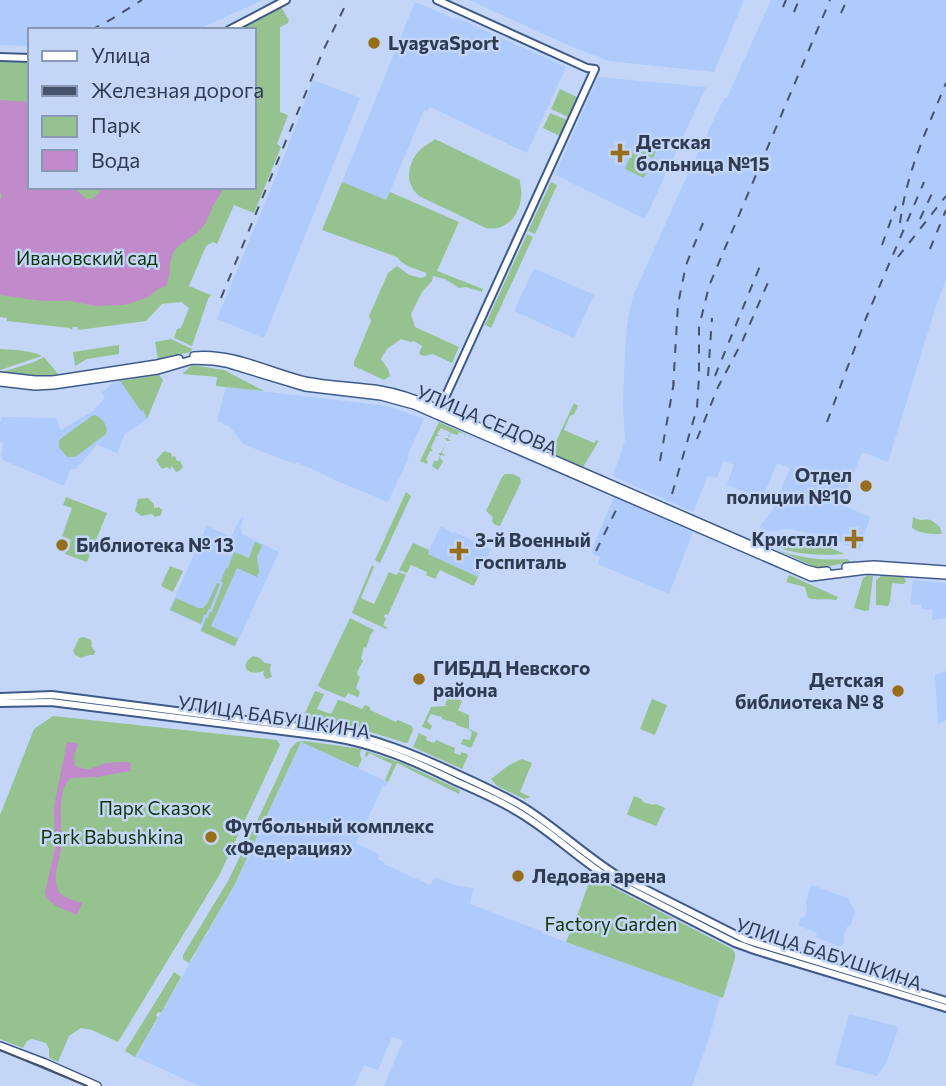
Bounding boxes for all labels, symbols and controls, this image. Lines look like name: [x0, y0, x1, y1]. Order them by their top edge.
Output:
legend: [28, 28, 256, 189]
place label: LyagvaSport: [388, 31, 499, 54]
marker: LyagvaSport: [366, 35, 382, 51]
text: Улица: [91, 42, 150, 67]
text: Железная дорога: [91, 77, 264, 102]
text: Парк: [91, 112, 141, 137]
place label: Детская больница №15: [636, 130, 770, 175]
marker: Детская больница №15: [610, 143, 630, 163]
text: Вода: [91, 147, 140, 172]
park label: Ивановский сад: [16, 246, 158, 269]
street label: УЛИЦА СЕДОВА: [413, 379, 561, 460]
place label: Отдел полиции №10: [726, 463, 852, 508]
marker: Отдел полиции №10: [858, 478, 874, 494]
place label: Кристалл: [752, 527, 838, 550]
place label: 3-й Военный госпиталь: [475, 528, 591, 573]
marker: Кристалл: [844, 529, 864, 549]
place label: Библиотека № 13: [76, 533, 234, 556]
marker: Библиотека № 13: [54, 537, 70, 553]
marker: 3-й Военный госпиталь: [449, 541, 469, 561]
place label: ГИБДД Невского района: [433, 656, 590, 701]
place label: Детская библиотека № 8: [735, 668, 884, 713]
marker: ГИБДД Невского района: [411, 671, 427, 687]
marker: Детская библиотека № 8: [890, 683, 906, 699]
street label: УЛИЦА БАБУШКИНА: [176, 690, 372, 743]
park label: Парк Сказок: [99, 796, 211, 819]
place label: Футбольный комплекс «Федерация»: [225, 814, 434, 859]
park label: Park Babushkina: [41, 825, 183, 848]
marker: Футбольный комплекс «Федерация»: [203, 829, 219, 845]
place label: Ледовая арена: [532, 864, 666, 887]
marker: Ледовая арена: [510, 868, 526, 884]
park label: Factory Garden: [545, 912, 677, 935]
street label: УЛИЦА БАБУШКИНА: [733, 913, 925, 995]

